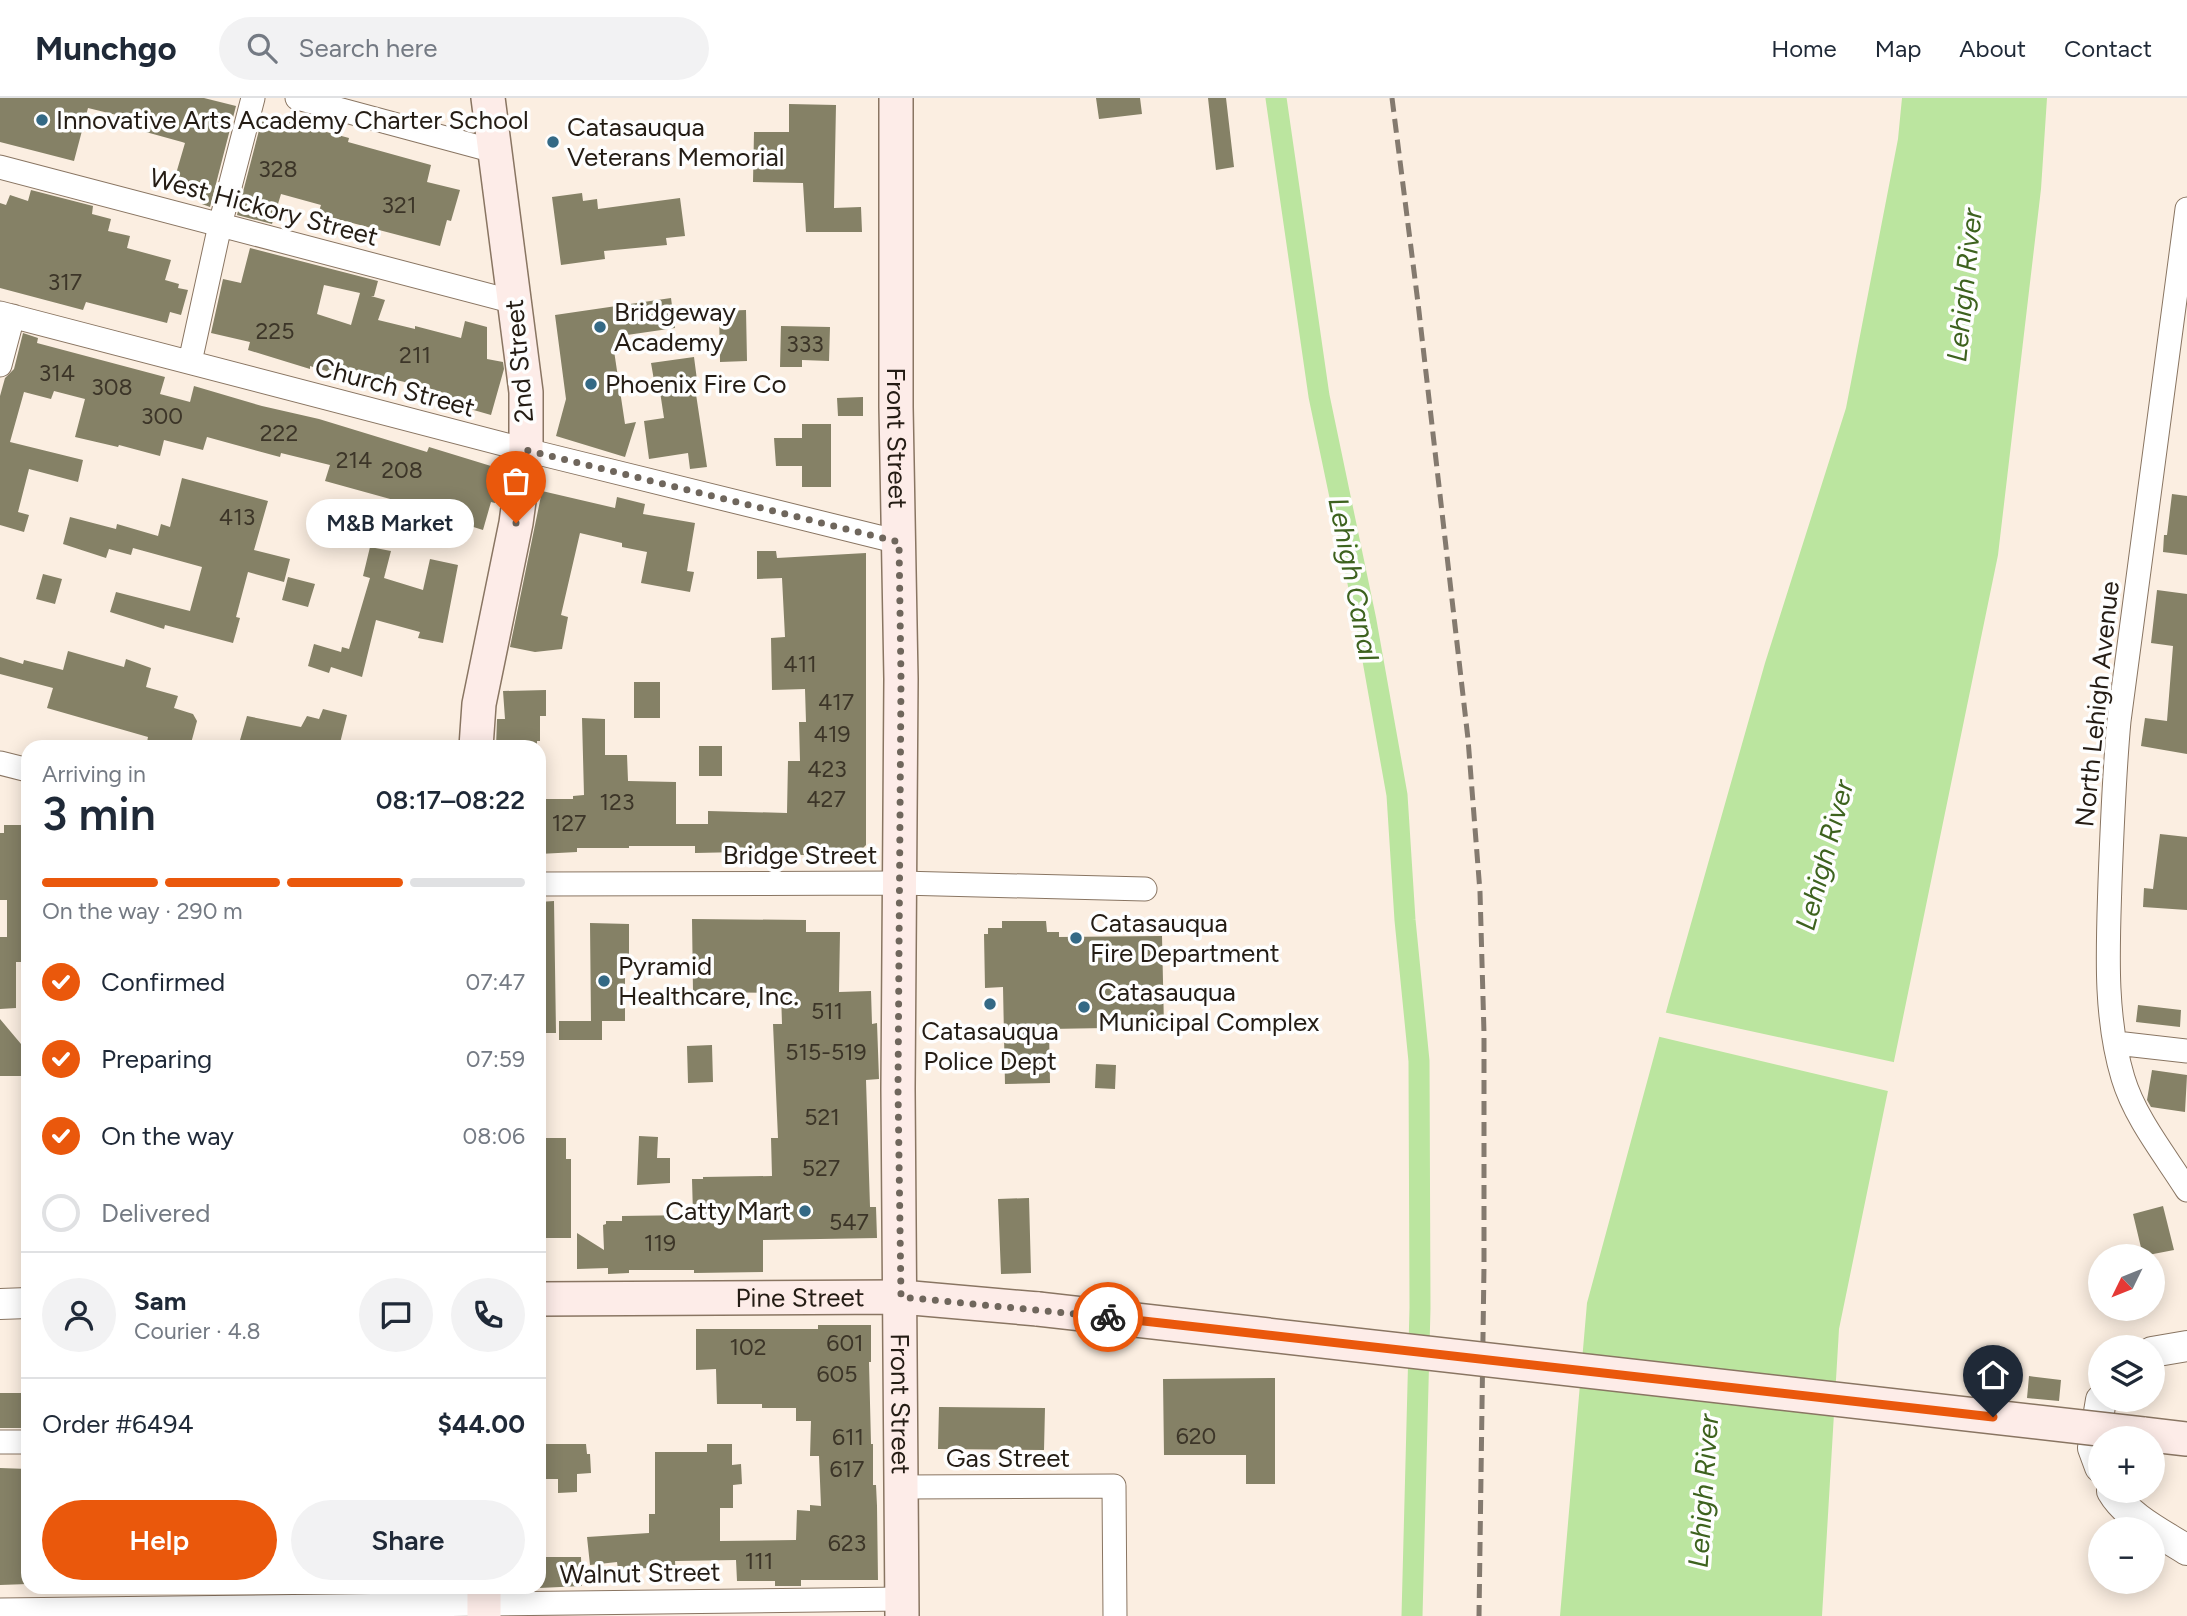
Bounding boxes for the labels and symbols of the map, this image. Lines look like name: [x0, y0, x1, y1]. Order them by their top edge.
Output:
place label: Innovative Arts Academy Charter School: [56, 104, 529, 136]
place label: Catasauqua Veterans Memorial: [567, 111, 784, 173]
marker: Innovative Arts Academy Charter School: [34, 112, 50, 128]
marker: Catasauqua Veterans Memorial: [545, 134, 561, 150]
house number: 328: [258, 155, 298, 183]
street label: West Hickory Street: [146, 161, 382, 253]
house number: 321: [382, 191, 416, 219]
water label: Lehigh River: [1939, 205, 1989, 363]
house number: 317: [48, 268, 82, 296]
place label: Bridgeway Academy: [614, 296, 736, 358]
street label: 2nd Street: [498, 298, 540, 424]
house number: 225: [256, 317, 294, 345]
marker: Bridgeway Academy: [592, 319, 608, 335]
house number: 333: [786, 330, 824, 358]
house number: 211: [399, 341, 431, 369]
street label: Church Street: [311, 350, 479, 424]
house number: 314: [39, 359, 75, 387]
street label: Front Street: [880, 367, 914, 509]
place label: Phoenix Fire Co: [605, 368, 787, 400]
house number: 308: [91, 373, 133, 401]
marker: Phoenix Fire Co: [583, 376, 599, 392]
house number: 300: [141, 402, 183, 430]
house number: 222: [260, 419, 298, 447]
house number: 214: [336, 446, 372, 474]
pin: [486, 451, 546, 523]
house number: 208: [381, 456, 423, 484]
water label: Lehigh Canal: [1321, 494, 1387, 664]
callout: M&B Market: [306, 498, 474, 548]
house number: 413: [219, 503, 255, 531]
street label: North Lehigh Avenue: [2068, 579, 2126, 829]
house number: 411: [783, 650, 817, 678]
house number: 417: [818, 688, 854, 716]
house number: 419: [814, 720, 850, 748]
house number: 423: [807, 755, 847, 783]
water label: Lehigh River: [1788, 775, 1861, 934]
house number: 427: [806, 785, 846, 813]
house number: 123: [600, 788, 634, 816]
house number: 127: [552, 809, 586, 837]
street label: Bridge Street: [723, 839, 877, 871]
place label: Catasauqua Fire Department: [1090, 907, 1280, 969]
marker: Catasauqua Fire Department: [1068, 930, 1084, 946]
place label: Pyramid Healthcare, Inc.: [618, 950, 799, 1012]
marker: Pyramid Healthcare, Inc.: [596, 973, 612, 989]
place label: Catasauqua Municipal Complex: [1098, 976, 1320, 1038]
marker: Catasauqua Police Dept: [982, 996, 998, 1012]
house number: 511: [811, 997, 843, 1025]
marker: Catasauqua Municipal Complex: [1076, 999, 1092, 1015]
place label: Catasauqua Police Dept: [921, 1015, 1059, 1077]
house number: 515-519: [785, 1038, 867, 1066]
house number: 521: [804, 1103, 840, 1131]
house number: 527: [802, 1154, 840, 1182]
place label: Catty Mart: [665, 1195, 791, 1227]
marker: Catty Mart: [797, 1203, 813, 1219]
house number: 547: [829, 1208, 869, 1236]
house number: 119: [644, 1229, 676, 1257]
north arrow: [2088, 1244, 2165, 1321]
street label: Pine Street: [735, 1281, 865, 1314]
courier: [1073, 1282, 1143, 1352]
house number: 601: [826, 1329, 864, 1357]
house number: 102: [729, 1333, 767, 1361]
street label: Front Street: [884, 1333, 917, 1475]
pin: [1963, 1345, 2023, 1417]
house number: 605: [817, 1360, 858, 1388]
water label: Lehigh River: [1681, 1411, 1725, 1569]
house number: 620: [1176, 1422, 1216, 1450]
house number: 611: [832, 1423, 864, 1451]
street label: Gas Street: [946, 1442, 1070, 1474]
house number: 617: [830, 1455, 864, 1483]
house number: 623: [828, 1529, 866, 1557]
house number: 111: [745, 1547, 773, 1575]
street label: Walnut Street: [559, 1556, 721, 1590]

